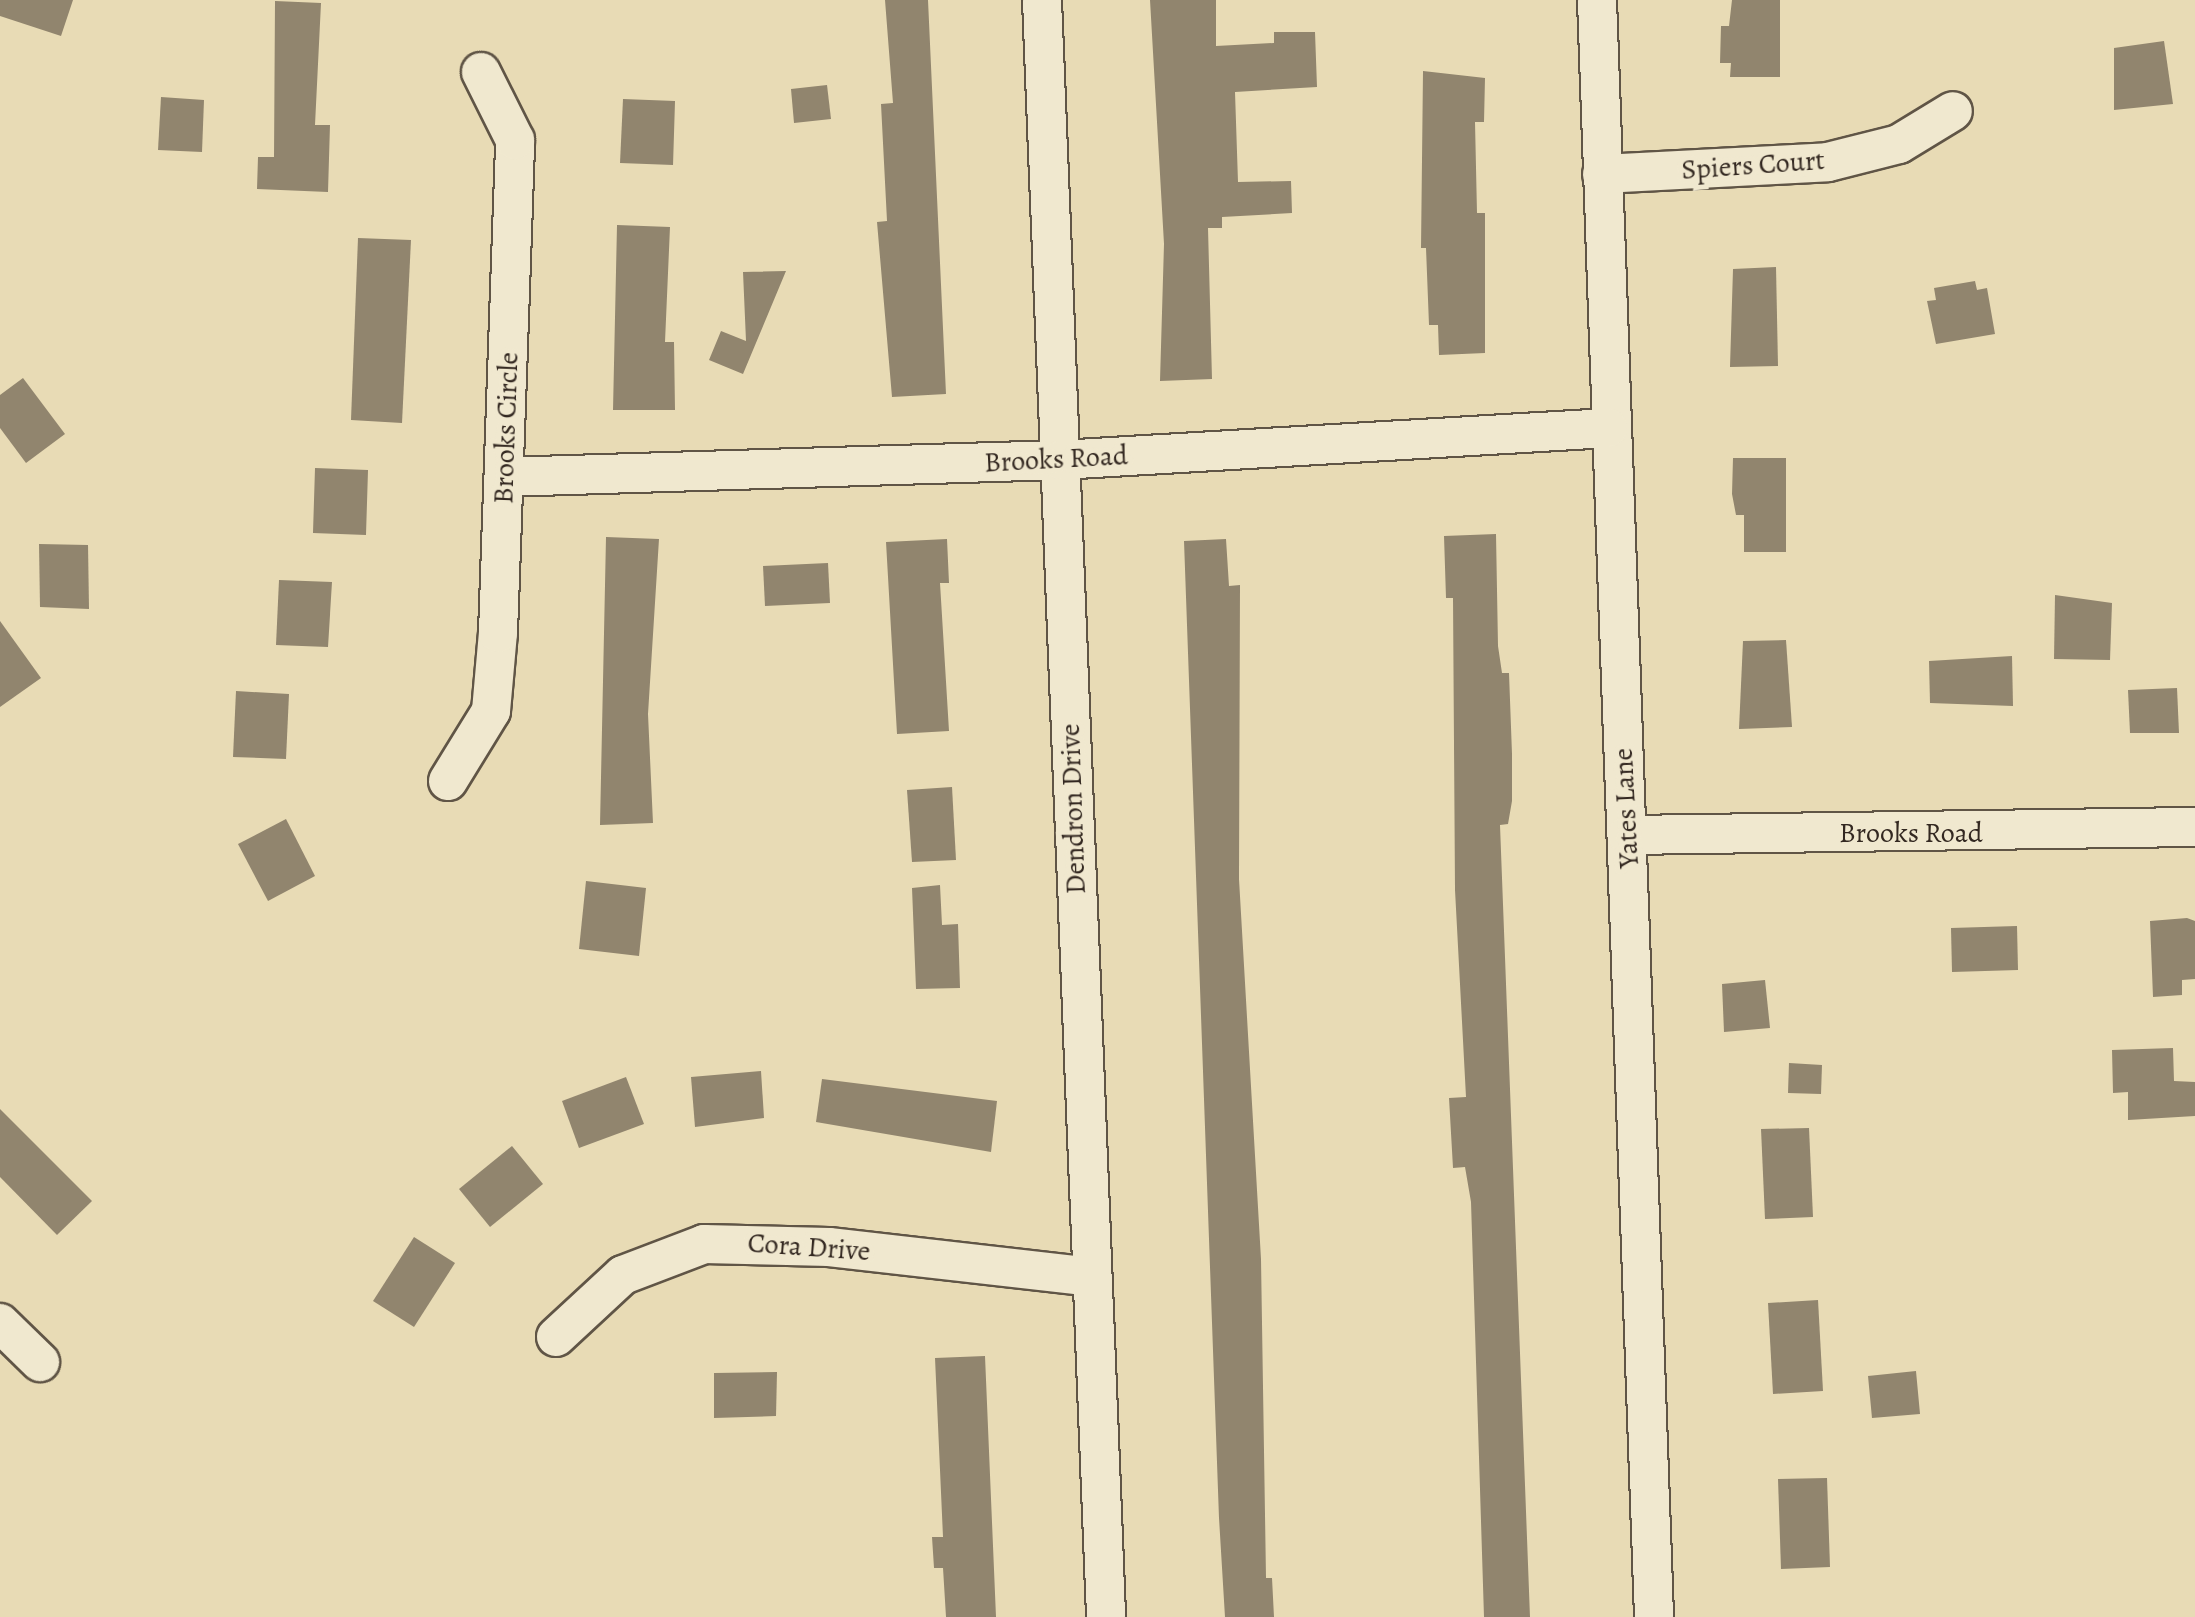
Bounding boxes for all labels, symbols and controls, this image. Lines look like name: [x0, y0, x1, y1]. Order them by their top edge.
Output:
street label: Spiers Court: [1680, 143, 1826, 187]
street label: Brooks Circle: [487, 351, 525, 505]
street label: Brooks Road: [983, 438, 1129, 480]
street label: Dendron Drive: [1053, 723, 1093, 895]
street label: Yates Lane: [1606, 747, 1646, 869]
street label: Brooks Road: [1839, 816, 1983, 850]
street label: Cora Drive: [747, 1226, 871, 1268]

